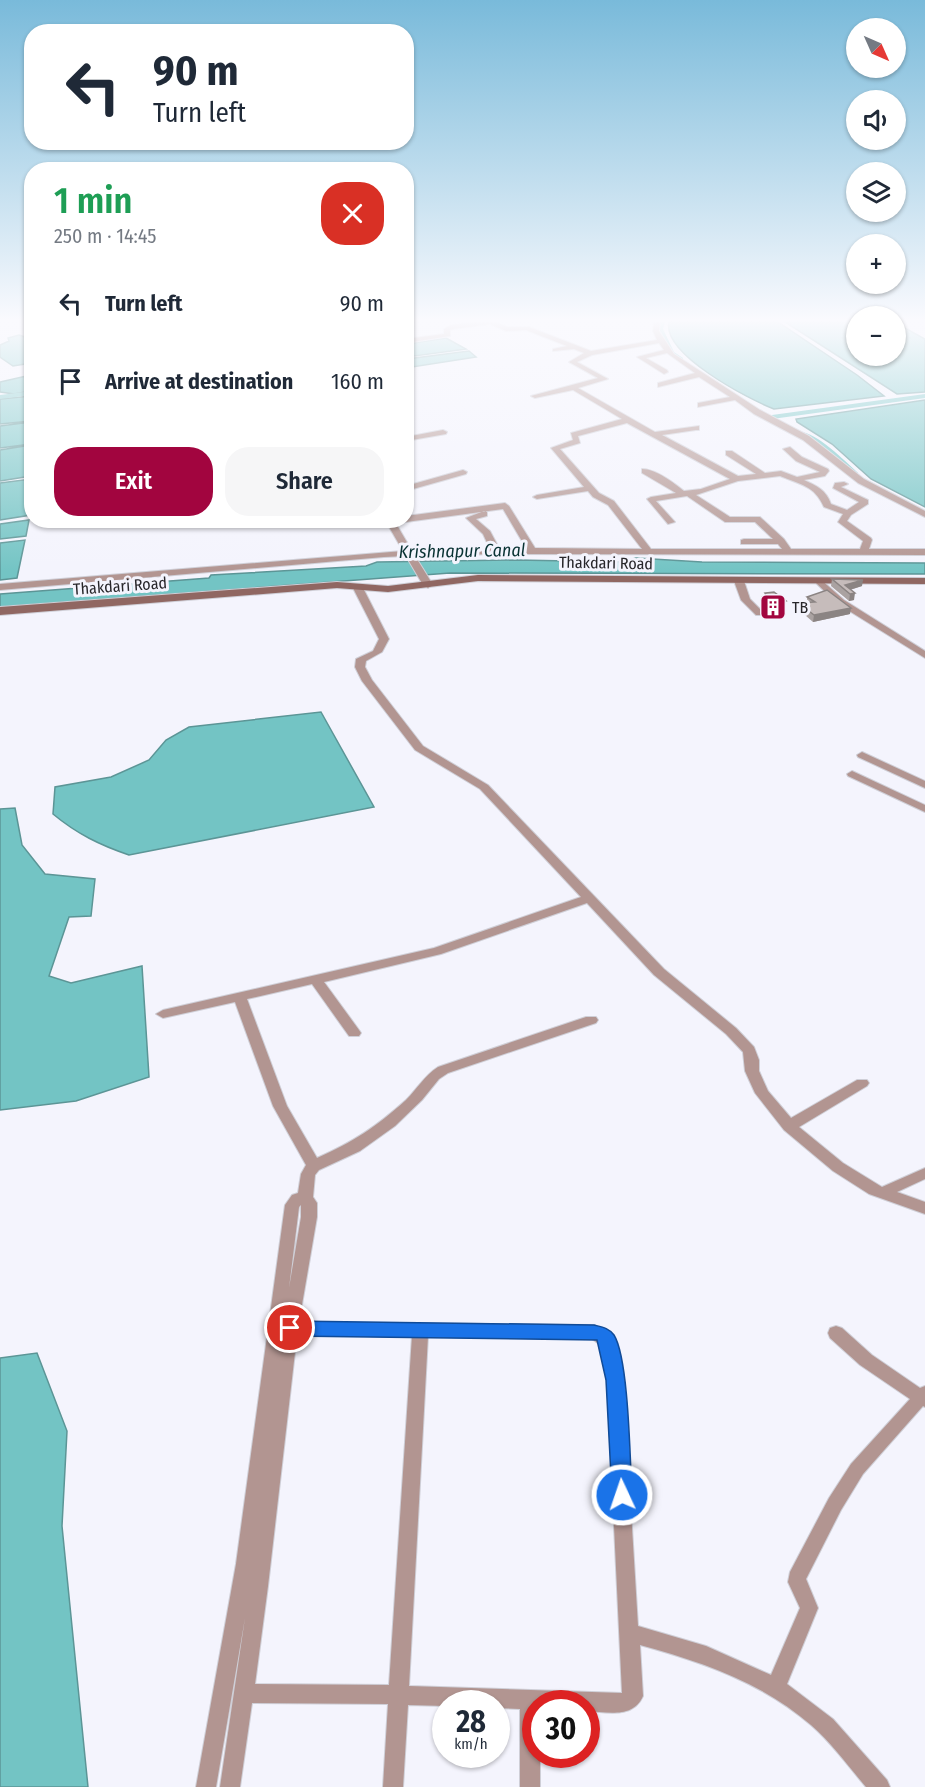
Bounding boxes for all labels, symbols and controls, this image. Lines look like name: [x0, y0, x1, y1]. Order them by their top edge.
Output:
north arrow: [846, 18, 906, 78]
map controls: [846, 18, 906, 366]
text: 90 m: [153, 46, 238, 96]
icon: left: [54, 48, 132, 126]
button: sound: [846, 90, 906, 150]
text: Turn left: [153, 97, 246, 129]
button: layers: [846, 162, 906, 222]
text: 1 min: [54, 179, 132, 223]
button: close: [321, 182, 384, 245]
text: 250 m · 14:45: [54, 224, 156, 248]
button: +: [846, 234, 906, 294]
icon: left: [54, 287, 87, 320]
text: Turn left: [105, 290, 183, 317]
text: 90 m: [340, 290, 384, 317]
button: −: [846, 306, 906, 366]
icon: arrive: [54, 365, 87, 398]
text: Arrive at destination: [105, 368, 293, 395]
text: 160 m: [331, 368, 384, 395]
button: Exit: [54, 447, 213, 516]
button: Share: [225, 447, 384, 516]
water label: Krishnapur Canal: [398, 539, 526, 563]
street label: Thakdari Road: [559, 553, 653, 573]
street label: Thakdari Road: [72, 573, 168, 599]
building icon: TB: [758, 592, 788, 622]
place label: TB: [792, 598, 808, 617]
pin: [264, 1302, 315, 1353]
icon: arrive: [273, 1311, 306, 1344]
position arrow: [590, 1463, 654, 1527]
speed limit sign: 30: [522, 1690, 600, 1768]
text: 28: [456, 1704, 486, 1740]
text: km/h: [454, 1735, 488, 1753]

